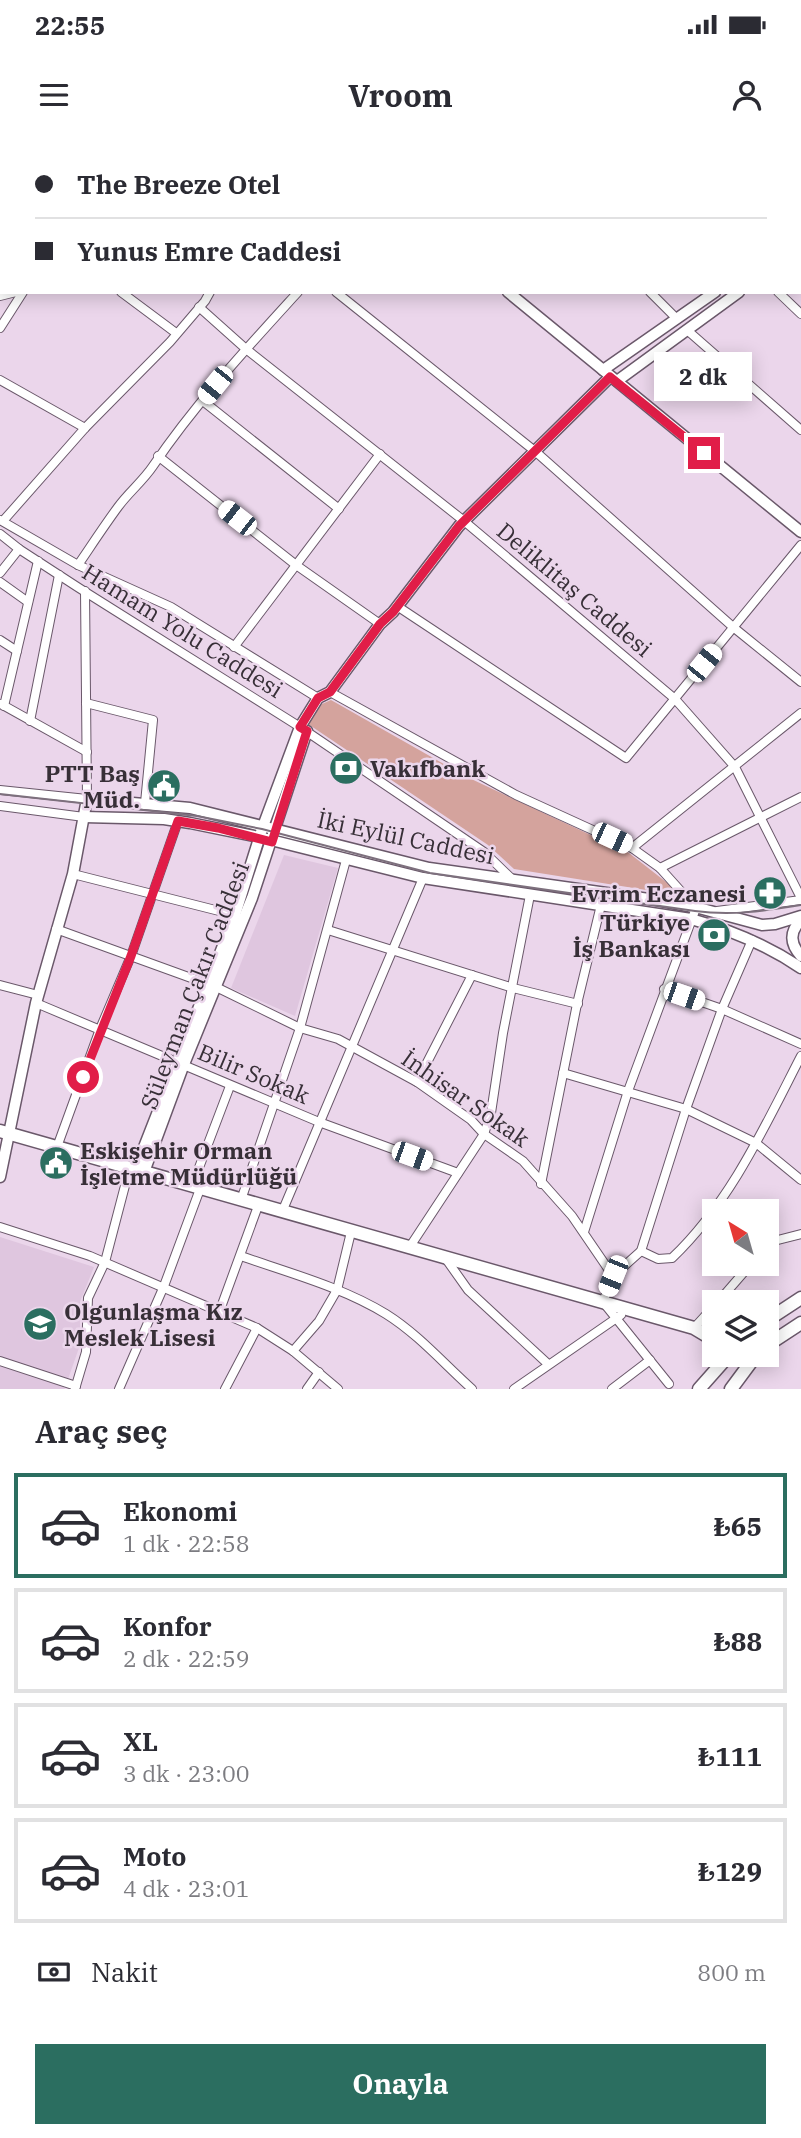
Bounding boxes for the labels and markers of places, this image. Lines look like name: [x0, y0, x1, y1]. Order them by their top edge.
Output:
bank icon: Vakıfbank: [327, 749, 365, 787]
place label: Vakıfbank: [370, 753, 486, 783]
place label: PTT Baş Müd.: [45, 758, 140, 814]
public building icon: PTT Baş Müd.: [145, 767, 183, 805]
pharmacy icon: Evrim Eczanesi: [751, 874, 789, 912]
place label: Evrim Eczanesi: [571, 878, 746, 908]
place label: Türkiye İş Bankası: [573, 907, 690, 963]
bank icon: Türkiye İş Bankası: [695, 916, 733, 954]
place label: Eskişehir Orman İşletme Müdürlüğü: [80, 1135, 297, 1191]
public building icon: Eskişehir Orman İşletme Müdürlüğü: [37, 1144, 75, 1182]
place label: Olgunlaşma Kız Meslek Lisesi: [64, 1296, 243, 1352]
school or university icon: Olgunlaşma Kız Meslek Lisesi: [21, 1305, 59, 1343]

